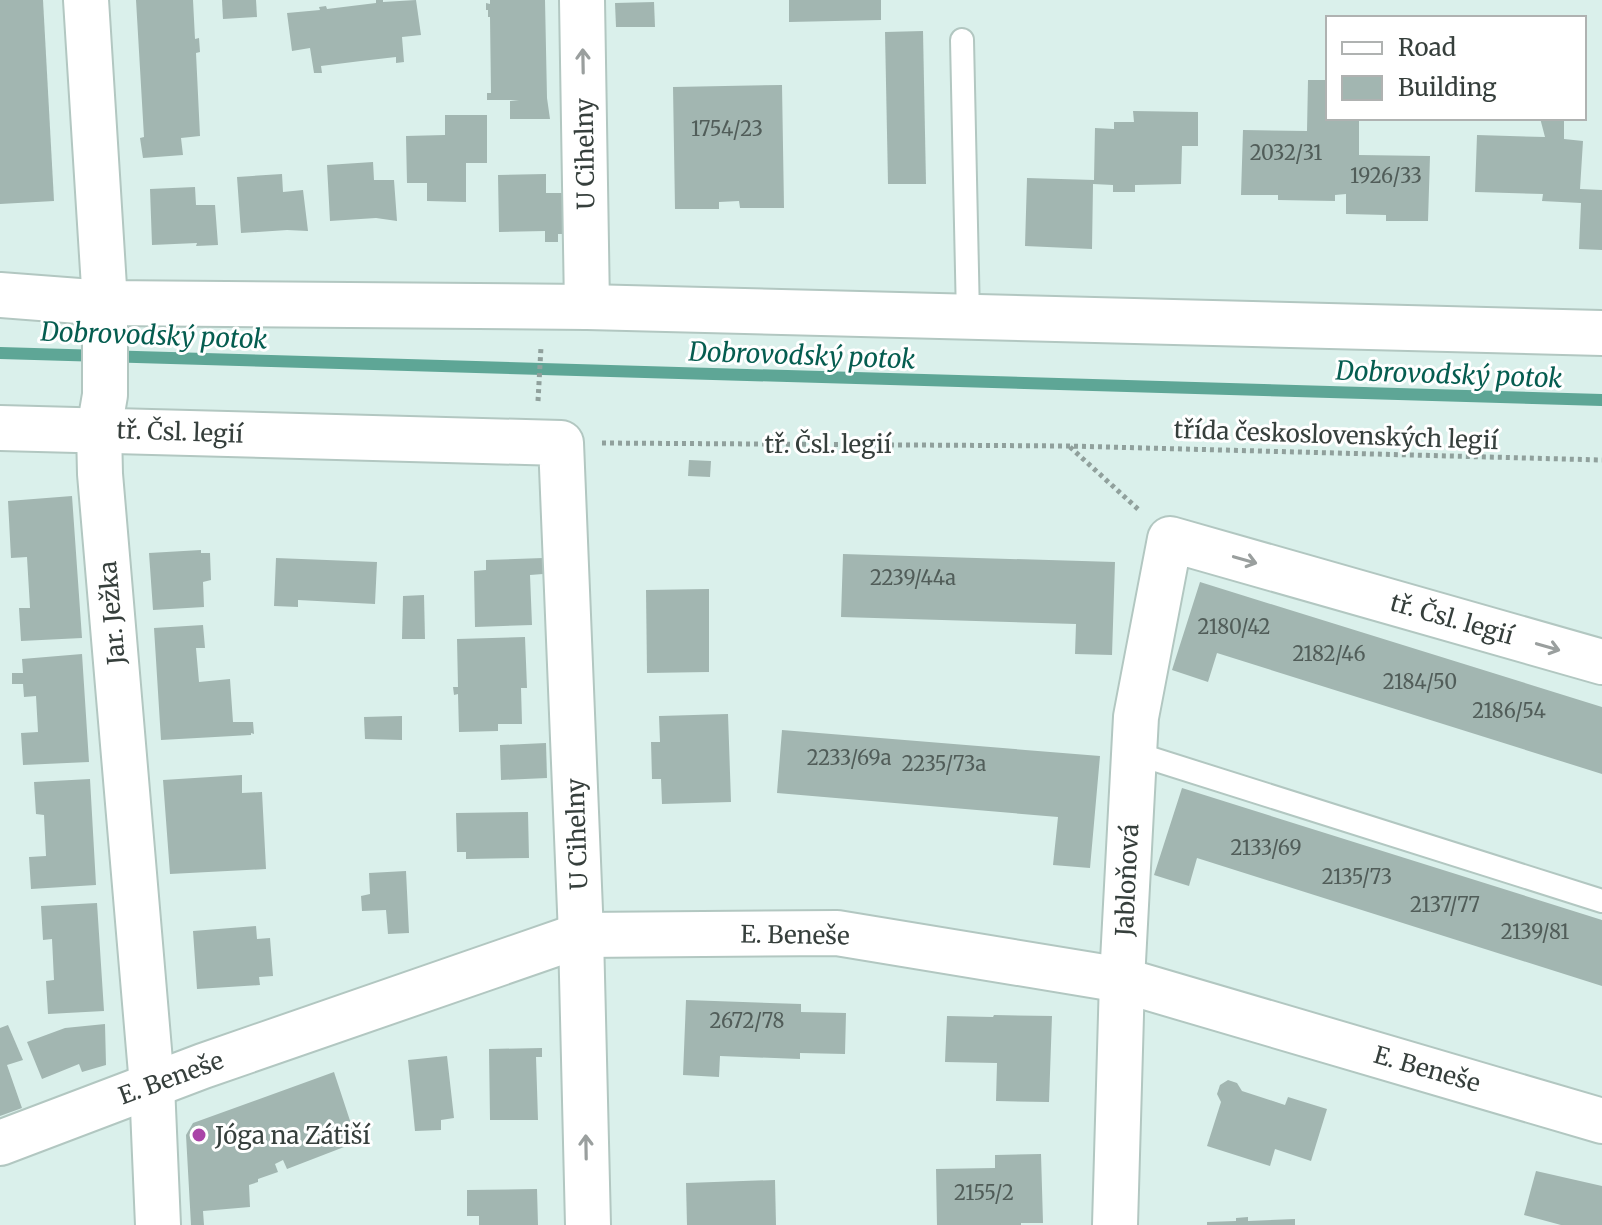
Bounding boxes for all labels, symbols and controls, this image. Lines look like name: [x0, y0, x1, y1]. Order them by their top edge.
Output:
legend: [1326, 16, 1586, 120]
text: Road: [1398, 32, 1456, 63]
one-way arrow: [576, 48, 591, 75]
text: Building: [1398, 72, 1497, 103]
street label: U Cihelny: [569, 98, 601, 210]
house number: 1754/23: [691, 116, 763, 141]
house number: 2032/31: [1250, 140, 1322, 165]
house number: 1926/33: [1350, 163, 1422, 188]
water label: Dobrovodský potok: [39, 315, 268, 355]
water label: Dobrovodský potok: [687, 335, 916, 375]
water label: Dobrovodský potok: [1334, 354, 1563, 394]
street label: tř. Čsl. legií: [116, 413, 245, 450]
street label: třída československých legií: [1173, 414, 1500, 456]
street label: tř. Čsl. legií: [765, 428, 893, 460]
one-way arrow: [1231, 553, 1257, 568]
street label: Jar. Ježka: [92, 560, 132, 667]
house number: 2239/44a: [870, 565, 956, 590]
street label: tř. Čsl. legií: [1387, 586, 1519, 652]
house number: 2180/42: [1198, 614, 1270, 639]
one-way arrow: [1535, 640, 1561, 655]
house number: 2182/46: [1292, 641, 1366, 666]
house number: 2184/50: [1383, 669, 1457, 694]
house number: 2186/54: [1472, 698, 1546, 723]
house number: 2233/69a: [807, 745, 892, 770]
house number: 2235/73a: [902, 751, 986, 776]
street label: U Cihelny: [560, 778, 594, 890]
street label: Jabloňová: [1109, 823, 1145, 938]
house number: 2133/69: [1230, 835, 1302, 860]
house number: 2135/73: [1322, 864, 1392, 889]
house number: 2137/77: [1410, 892, 1480, 917]
street label: E. Beneše: [740, 919, 850, 951]
house number: 2139/81: [1501, 919, 1569, 944]
house number: 2672/78: [710, 1008, 784, 1033]
street label: E. Beneše: [1370, 1039, 1484, 1099]
street label: E. Beneše: [114, 1045, 228, 1111]
place label: Jóga na Zátiší: [214, 1120, 371, 1151]
marker: Jóga na Zátiší: [190, 1126, 208, 1144]
one-way arrow: [579, 1134, 594, 1161]
house number: 2155/2: [954, 1180, 1014, 1205]

